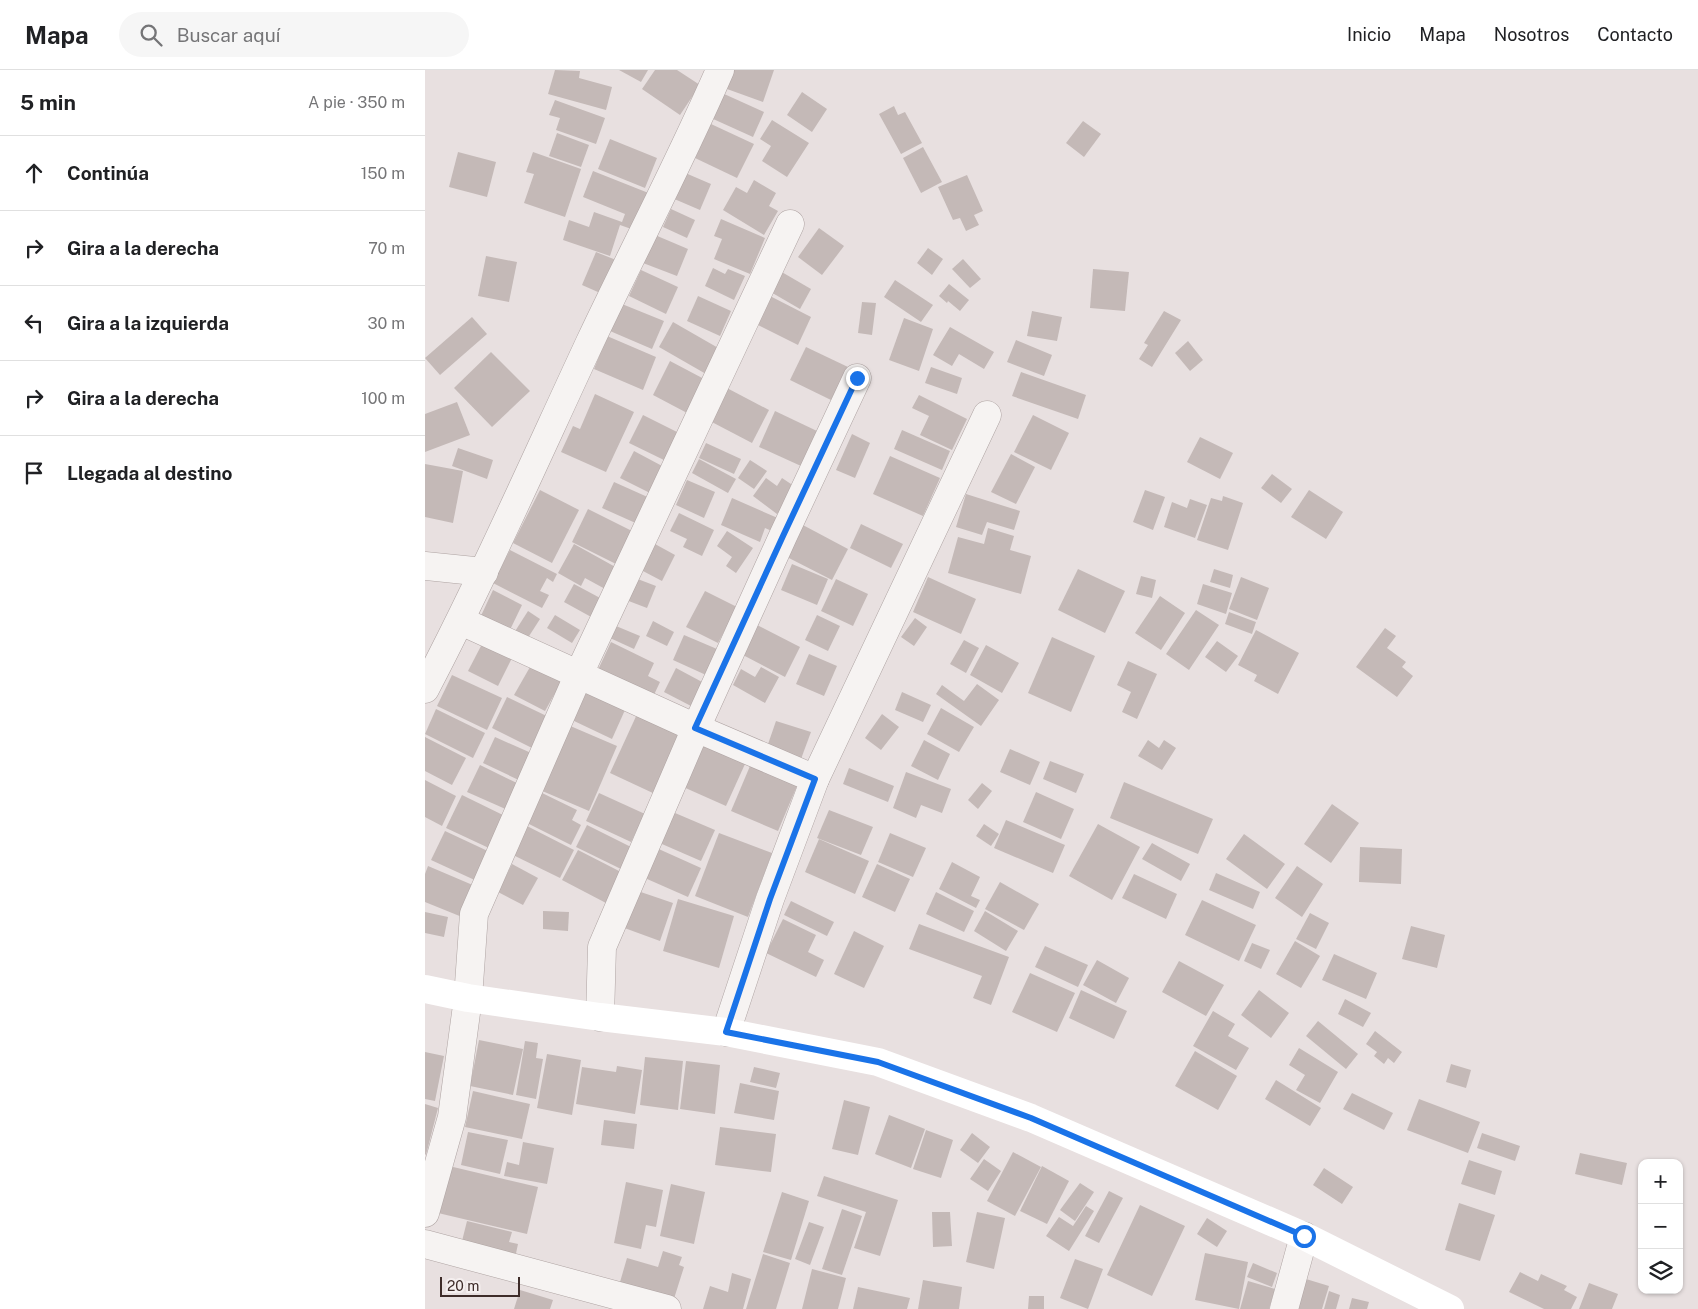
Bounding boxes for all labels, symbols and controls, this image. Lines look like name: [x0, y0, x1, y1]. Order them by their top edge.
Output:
search box: [119, 12, 469, 57]
text: Mapa: [25, 21, 89, 49]
icon: search: [137, 21, 165, 49]
text: Buscar aquí: [177, 24, 280, 46]
text: Inicio: [1347, 24, 1391, 45]
text: Mapa: [1419, 24, 1466, 45]
text: Nosotros: [1494, 24, 1569, 45]
text: Contacto: [1597, 24, 1673, 45]
text: 5 min: [20, 90, 76, 115]
text: A pie · 350 m: [308, 93, 405, 112]
icon: ahead: [20, 159, 48, 187]
text: Continúa: [67, 162, 149, 184]
text: 150 m: [361, 164, 405, 183]
icon: right: [20, 234, 48, 262]
text: Gira a la derecha: [67, 237, 219, 259]
text: 70 m: [368, 239, 405, 258]
icon: left: [20, 309, 48, 337]
text: Gira a la izquierda: [67, 312, 229, 334]
text: 30 m: [368, 314, 405, 333]
route end: [846, 367, 869, 390]
icon: right: [20, 384, 48, 412]
text: Gira a la derecha: [67, 387, 219, 409]
text: 100 m: [361, 389, 405, 408]
icon: arrive: [20, 459, 48, 487]
text: Llegada al destino: [67, 462, 232, 484]
map controls: [1638, 1159, 1683, 1294]
button: +: [1638, 1159, 1683, 1204]
button: −: [1638, 1204, 1683, 1249]
route start: [1293, 1225, 1316, 1248]
button: layers: [1638, 1249, 1683, 1294]
scale bar: [440, 1274, 520, 1297]
text: 20 m: [447, 1278, 479, 1294]

